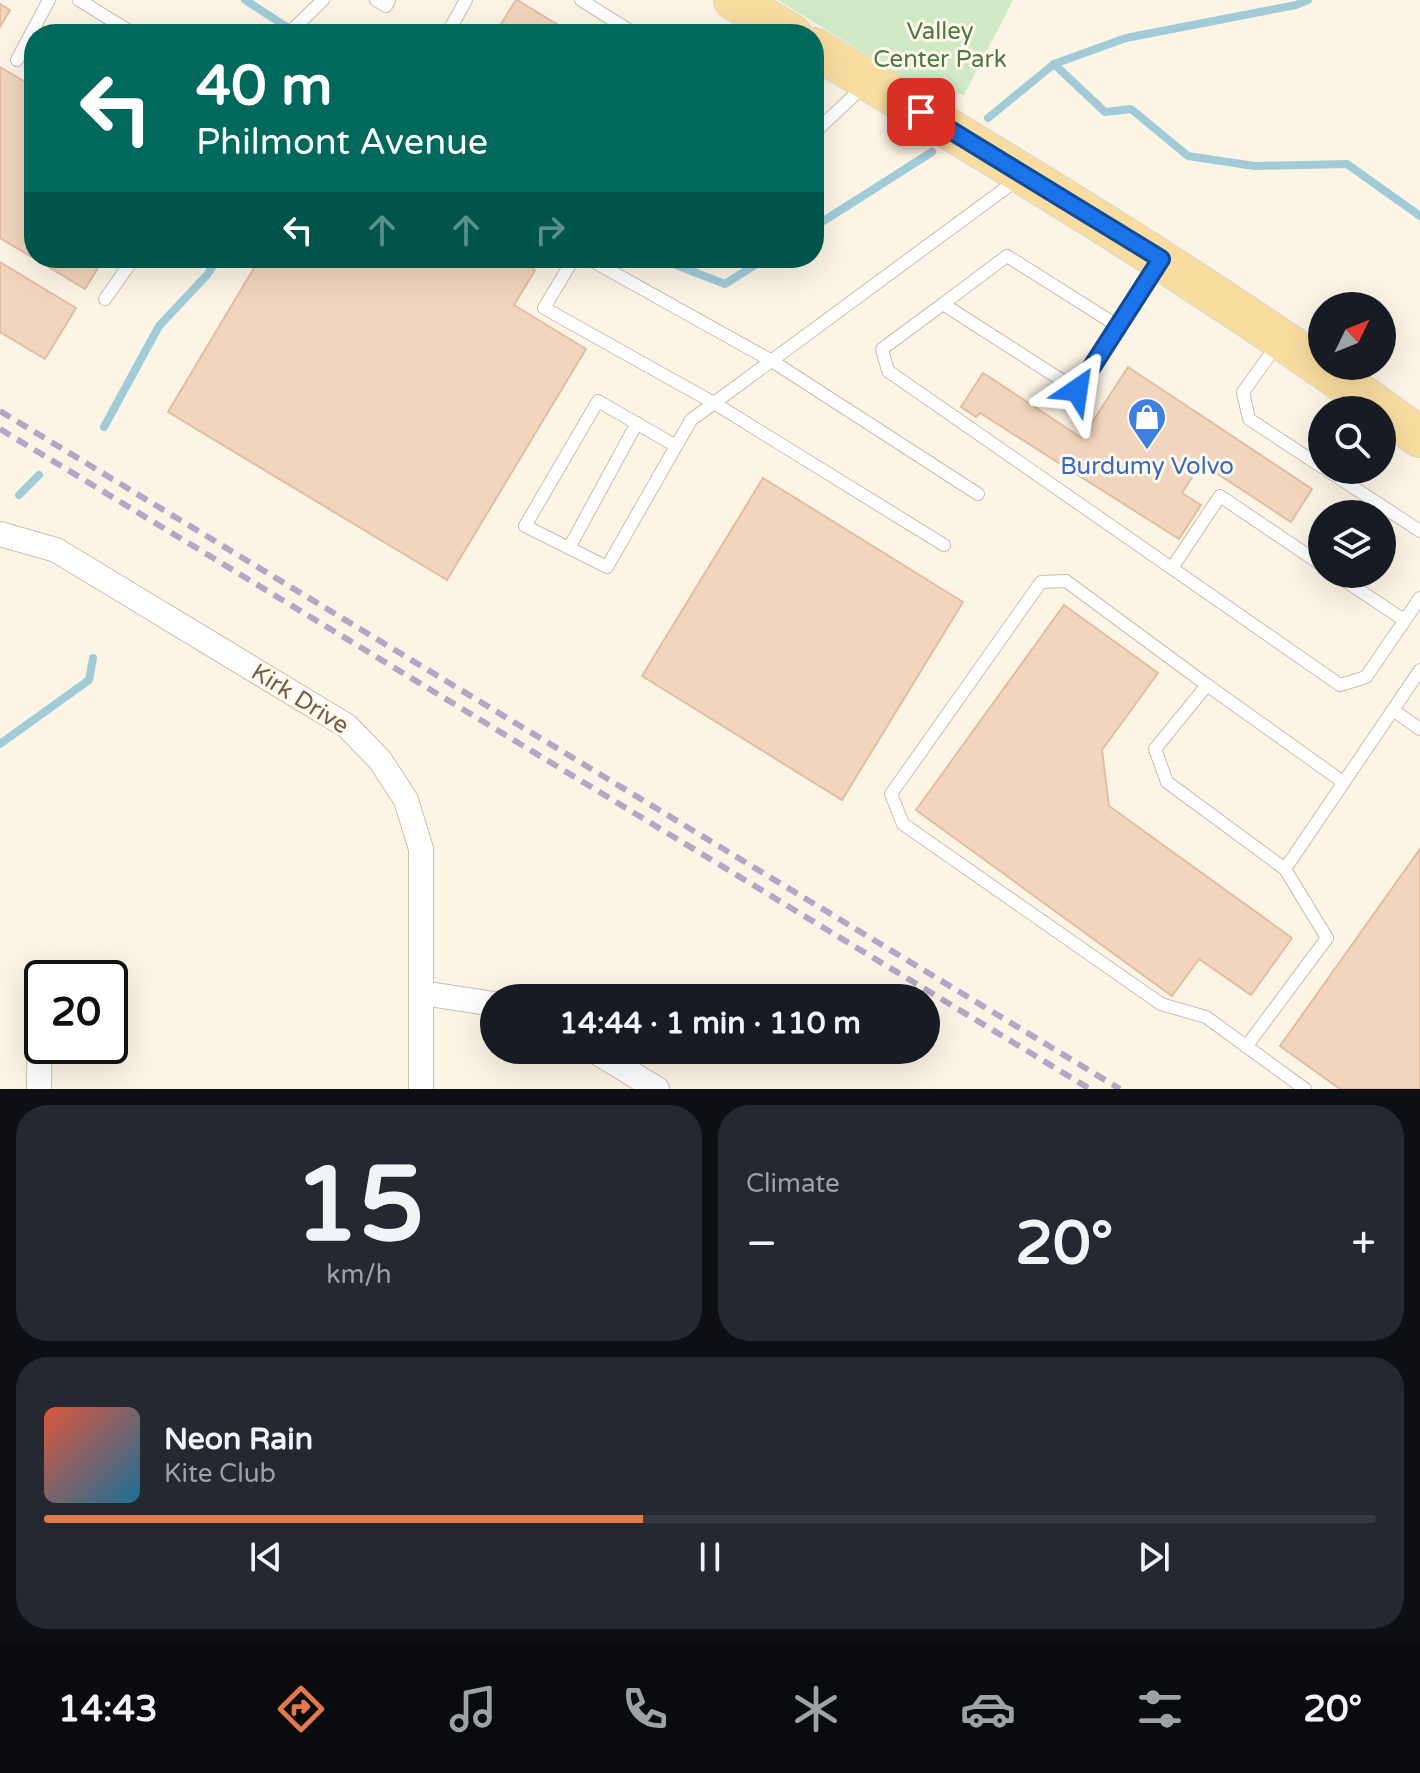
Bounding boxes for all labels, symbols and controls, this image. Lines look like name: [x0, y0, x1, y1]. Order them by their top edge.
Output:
park label: Valley Center Park: [873, 17, 1007, 74]
text: 40 m: [196, 53, 332, 120]
icon: left: [64, 56, 168, 160]
pin: [887, 78, 955, 146]
icon: arrive: [899, 90, 943, 134]
text: Philmont Avenue: [196, 121, 488, 164]
icon: left: [276, 208, 320, 252]
icon: ahead: [360, 208, 404, 252]
icon: ahead: [444, 208, 488, 252]
icon: right: [528, 208, 572, 252]
north arrow: [1308, 292, 1396, 380]
map controls: [1308, 292, 1396, 588]
position arrow: [1035, 348, 1119, 432]
shop icon: Burdumy Volvo: [1126, 396, 1168, 451]
button: search: [1308, 396, 1396, 484]
place label: Burdumy Volvo: [1060, 452, 1234, 481]
button: layers: [1308, 500, 1396, 588]
street label: Kirk Drive: [246, 658, 354, 740]
speed limit sign: 20: [24, 960, 128, 1064]
text: 14:44 · 1 min · 110 m: [559, 1005, 861, 1042]
text: 15: [294, 1144, 424, 1269]
text: Climate: [746, 1168, 840, 1199]
text: 20°: [1015, 1208, 1113, 1280]
text: −: [746, 1218, 777, 1271]
text: +: [1351, 1218, 1376, 1271]
text: km/h: [326, 1259, 392, 1290]
text: Neon Rain: [164, 1421, 313, 1458]
text: Kite Club: [164, 1458, 276, 1489]
icon: previous: [244, 1535, 288, 1579]
icon: pause: [688, 1535, 732, 1579]
icon: next: [1132, 1535, 1176, 1579]
icon: directions: [273, 1681, 329, 1737]
icon: music: [445, 1681, 501, 1737]
icon: phone: [617, 1681, 673, 1737]
icon: climate: [788, 1681, 844, 1737]
icon: car: [960, 1681, 1016, 1737]
icon: filters: [1132, 1681, 1188, 1737]
text: 14:43: [58, 1688, 158, 1731]
text: 20°: [1303, 1688, 1362, 1731]

